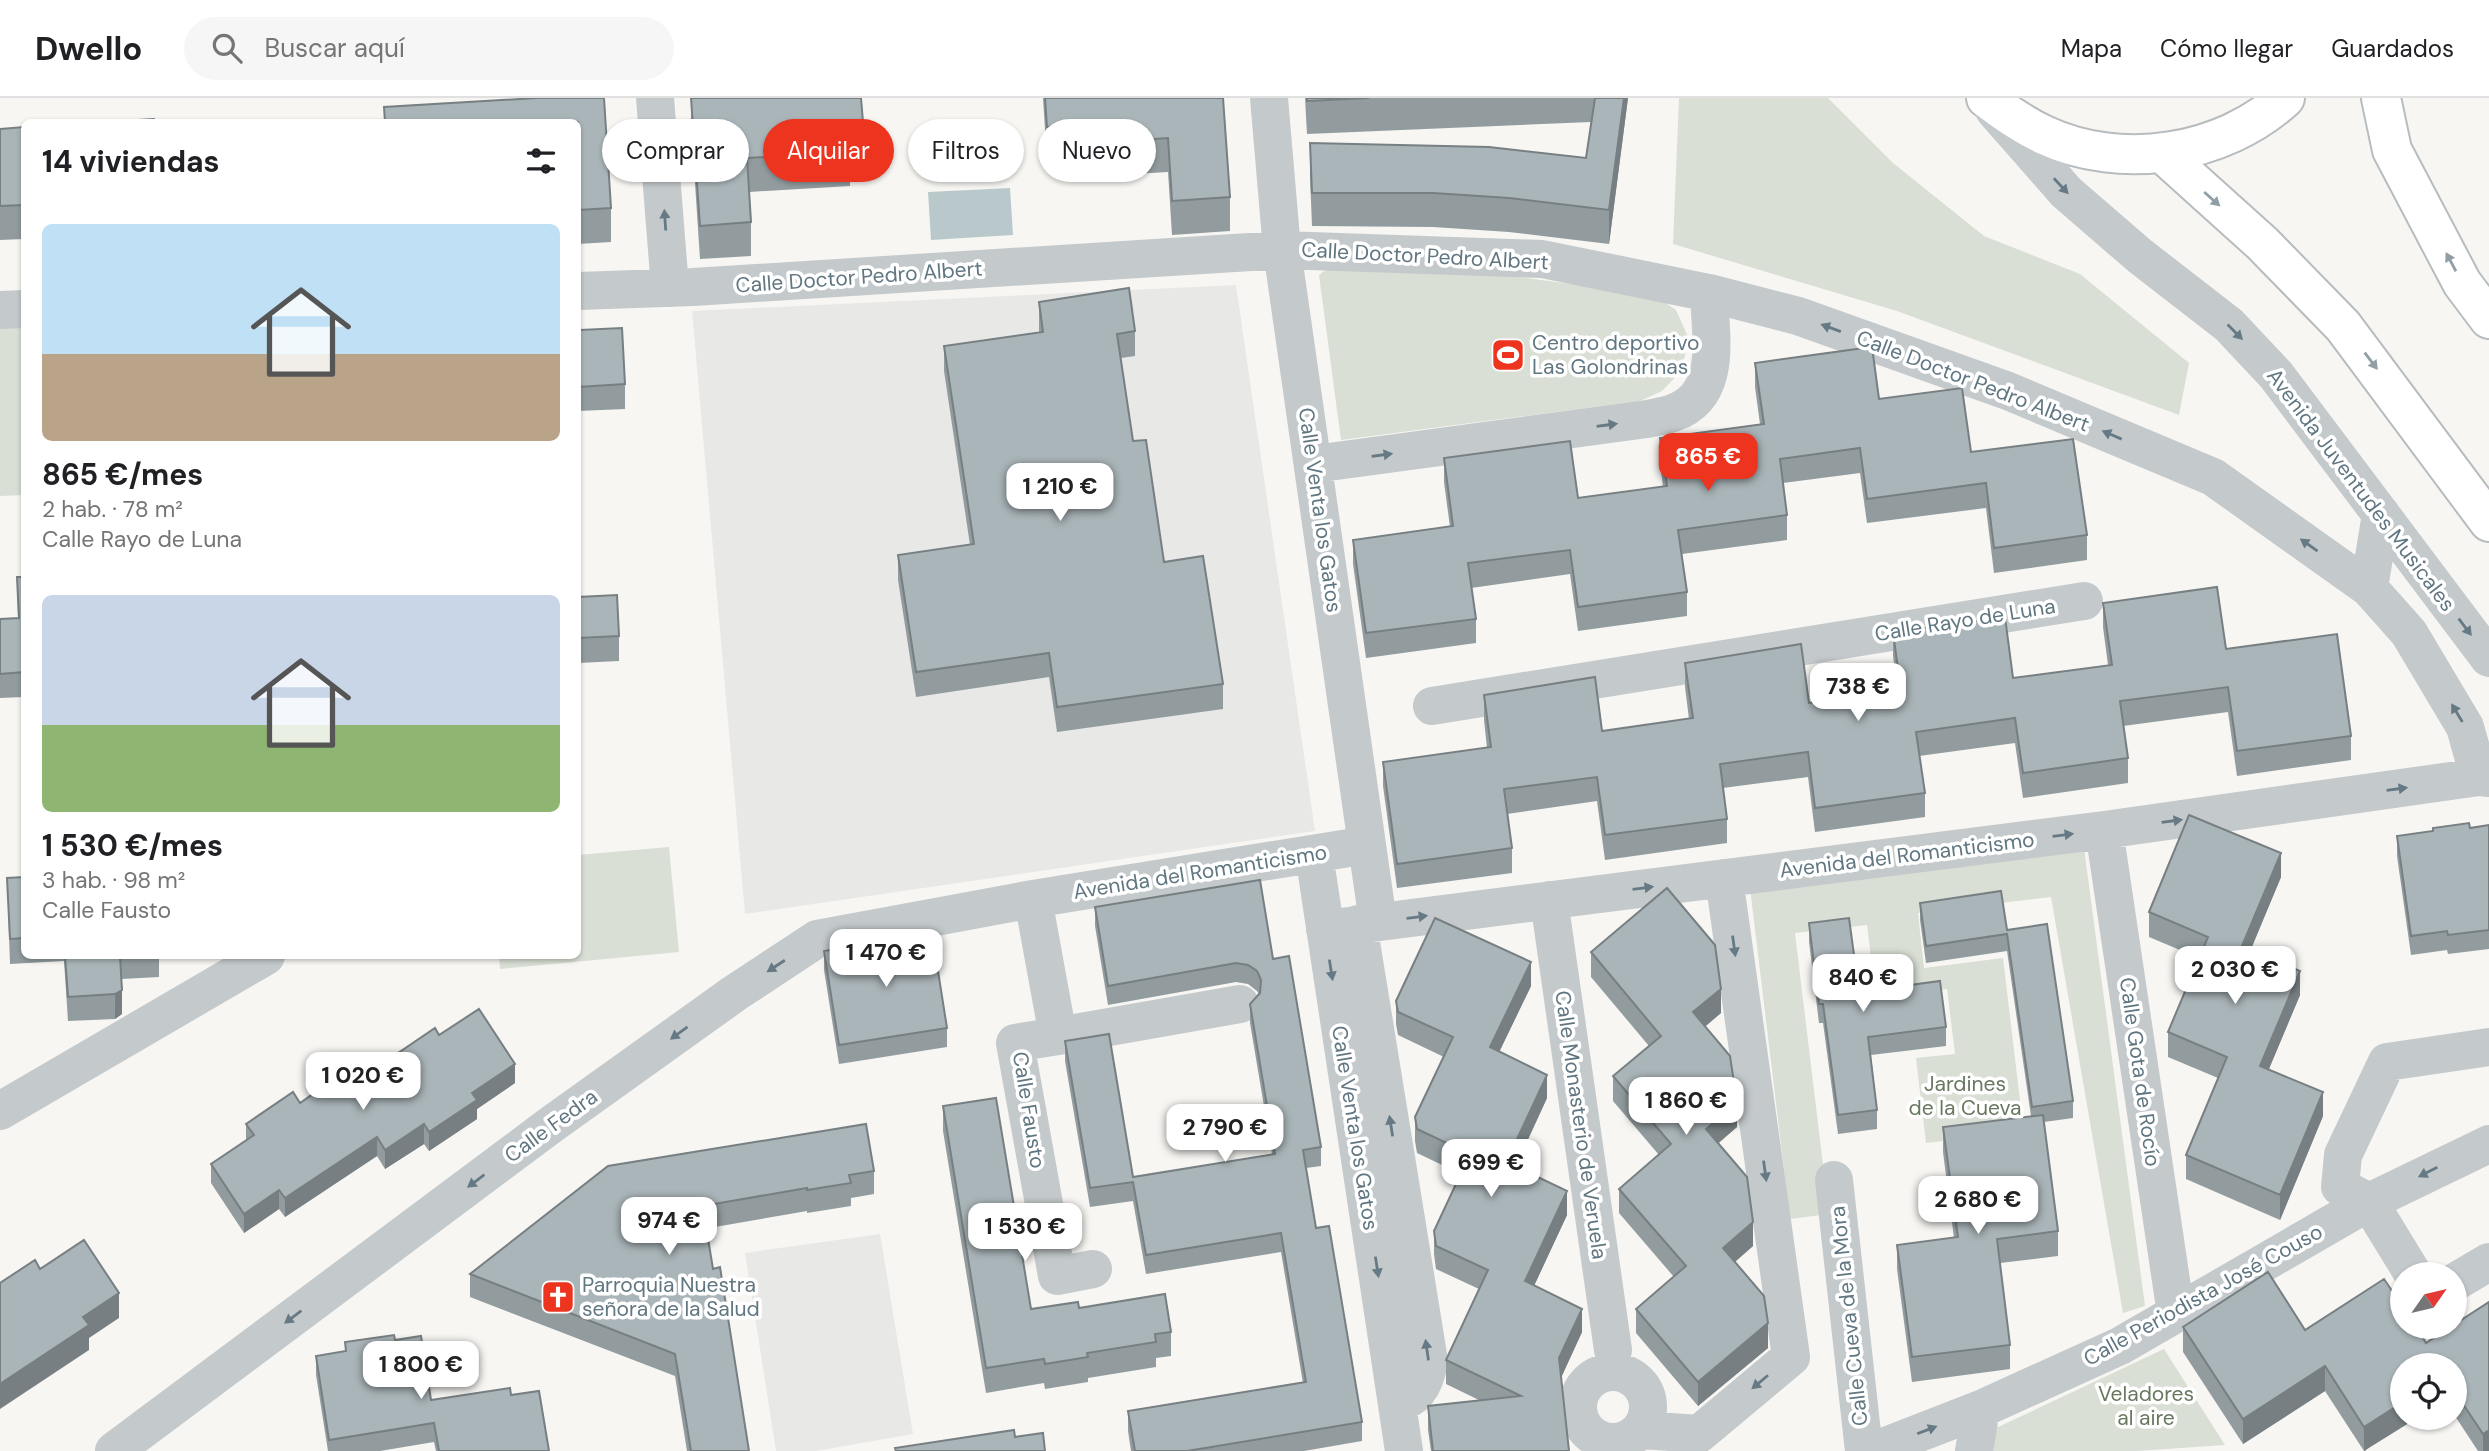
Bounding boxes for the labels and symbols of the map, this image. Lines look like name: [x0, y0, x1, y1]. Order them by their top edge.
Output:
one-way arrow: [2053, 177, 2069, 195]
one-way arrow: [2203, 190, 2220, 206]
one-way arrow: [659, 208, 670, 230]
street label: Calle Doctor Pedro Albert: [1301, 236, 1549, 276]
one-way arrow: [2445, 252, 2457, 272]
street label: Calle Doctor Pedro Albert: [735, 254, 983, 300]
one-way arrow: [1820, 322, 1841, 333]
one-way arrow: [2226, 323, 2242, 340]
street label: Calle Doctor Pedro Albert: [1852, 324, 2094, 438]
place label: Centro deportivo Las Golondrinas: [1532, 329, 1699, 381]
sports icon: Centro deportivo Las Golondrinas: [1489, 336, 1527, 374]
one-way arrow: [2363, 352, 2377, 370]
street label: Avenida Juventudes Musicales: [2260, 363, 2462, 617]
street label: Calle Venta los Gatos: [1292, 406, 1348, 614]
one-way arrow: [1596, 419, 1618, 430]
one-way arrow: [2101, 429, 2122, 440]
pin: 865 €: [1659, 434, 1757, 493]
one-way arrow: [1371, 450, 1393, 461]
pin: 1 210 €: [995, 464, 1125, 523]
one-way arrow: [2300, 539, 2318, 553]
street label: Calle Rayo de Luna: [1873, 592, 2057, 648]
one-way arrow: [2458, 617, 2473, 635]
pin: 738 €: [1809, 664, 1907, 723]
one-way arrow: [2451, 704, 2464, 723]
one-way arrow: [2386, 783, 2408, 794]
one-way arrow: [2161, 815, 2183, 826]
street label: Avenida del Romanticismo: [1778, 825, 2036, 885]
one-way arrow: [2052, 830, 2074, 841]
street label: Avenida del Romanticismo: [1071, 838, 1329, 906]
one-way arrow: [1632, 883, 1654, 894]
one-way arrow: [1406, 911, 1428, 922]
pin: 1 470 €: [821, 930, 951, 989]
one-way arrow: [1728, 935, 1739, 957]
pin: 2 030 €: [2170, 946, 2300, 1006]
pin: 840 €: [1814, 954, 1912, 1014]
one-way arrow: [767, 959, 785, 973]
one-way arrow: [1326, 959, 1337, 981]
street label: Calle Gota de Rocío: [2113, 976, 2167, 1168]
street label: Calle Monasterio de Veruela: [1548, 989, 1614, 1261]
street label: Calle Venta los Gatos: [1325, 1024, 1385, 1232]
one-way arrow: [670, 1026, 688, 1040]
street label: Calle Fausto: [1006, 1050, 1052, 1170]
pin: 1 020 €: [298, 1052, 428, 1112]
park label: Jardines de la Cueva: [1909, 1070, 2021, 1122]
pin: 1 860 €: [1621, 1077, 1751, 1137]
street label: Calle Fedra: [499, 1083, 603, 1169]
pin: 2 790 €: [1160, 1104, 1290, 1164]
one-way arrow: [1385, 1115, 1396, 1137]
pin: 699 €: [1442, 1140, 1540, 1199]
one-way arrow: [1760, 1160, 1771, 1182]
one-way arrow: [2418, 1166, 2438, 1178]
one-way arrow: [467, 1174, 485, 1188]
pin: 2 680 €: [1913, 1176, 2043, 1236]
pin: 974 €: [620, 1198, 718, 1257]
pin: 1 530 €: [960, 1204, 1090, 1263]
street label: Calle Cueva de la Mora: [1824, 1205, 1874, 1427]
street label: Calle Periodista José Couso: [2078, 1217, 2328, 1373]
one-way arrow: [1371, 1257, 1382, 1279]
north arrow: [2390, 1262, 2468, 1339]
place label: Parroquia Nuestra señora de la Salud: [582, 1271, 760, 1323]
church icon: Parroquia Nuestra señora de la Salud: [539, 1278, 577, 1316]
one-way arrow: [285, 1310, 303, 1325]
one-way arrow: [1421, 1339, 1432, 1361]
pin: 1 800 €: [356, 1342, 486, 1401]
one-way arrow: [1752, 1375, 1770, 1390]
park label: Veladores al aire: [2098, 1380, 2194, 1432]
one-way arrow: [1917, 1424, 1938, 1435]

